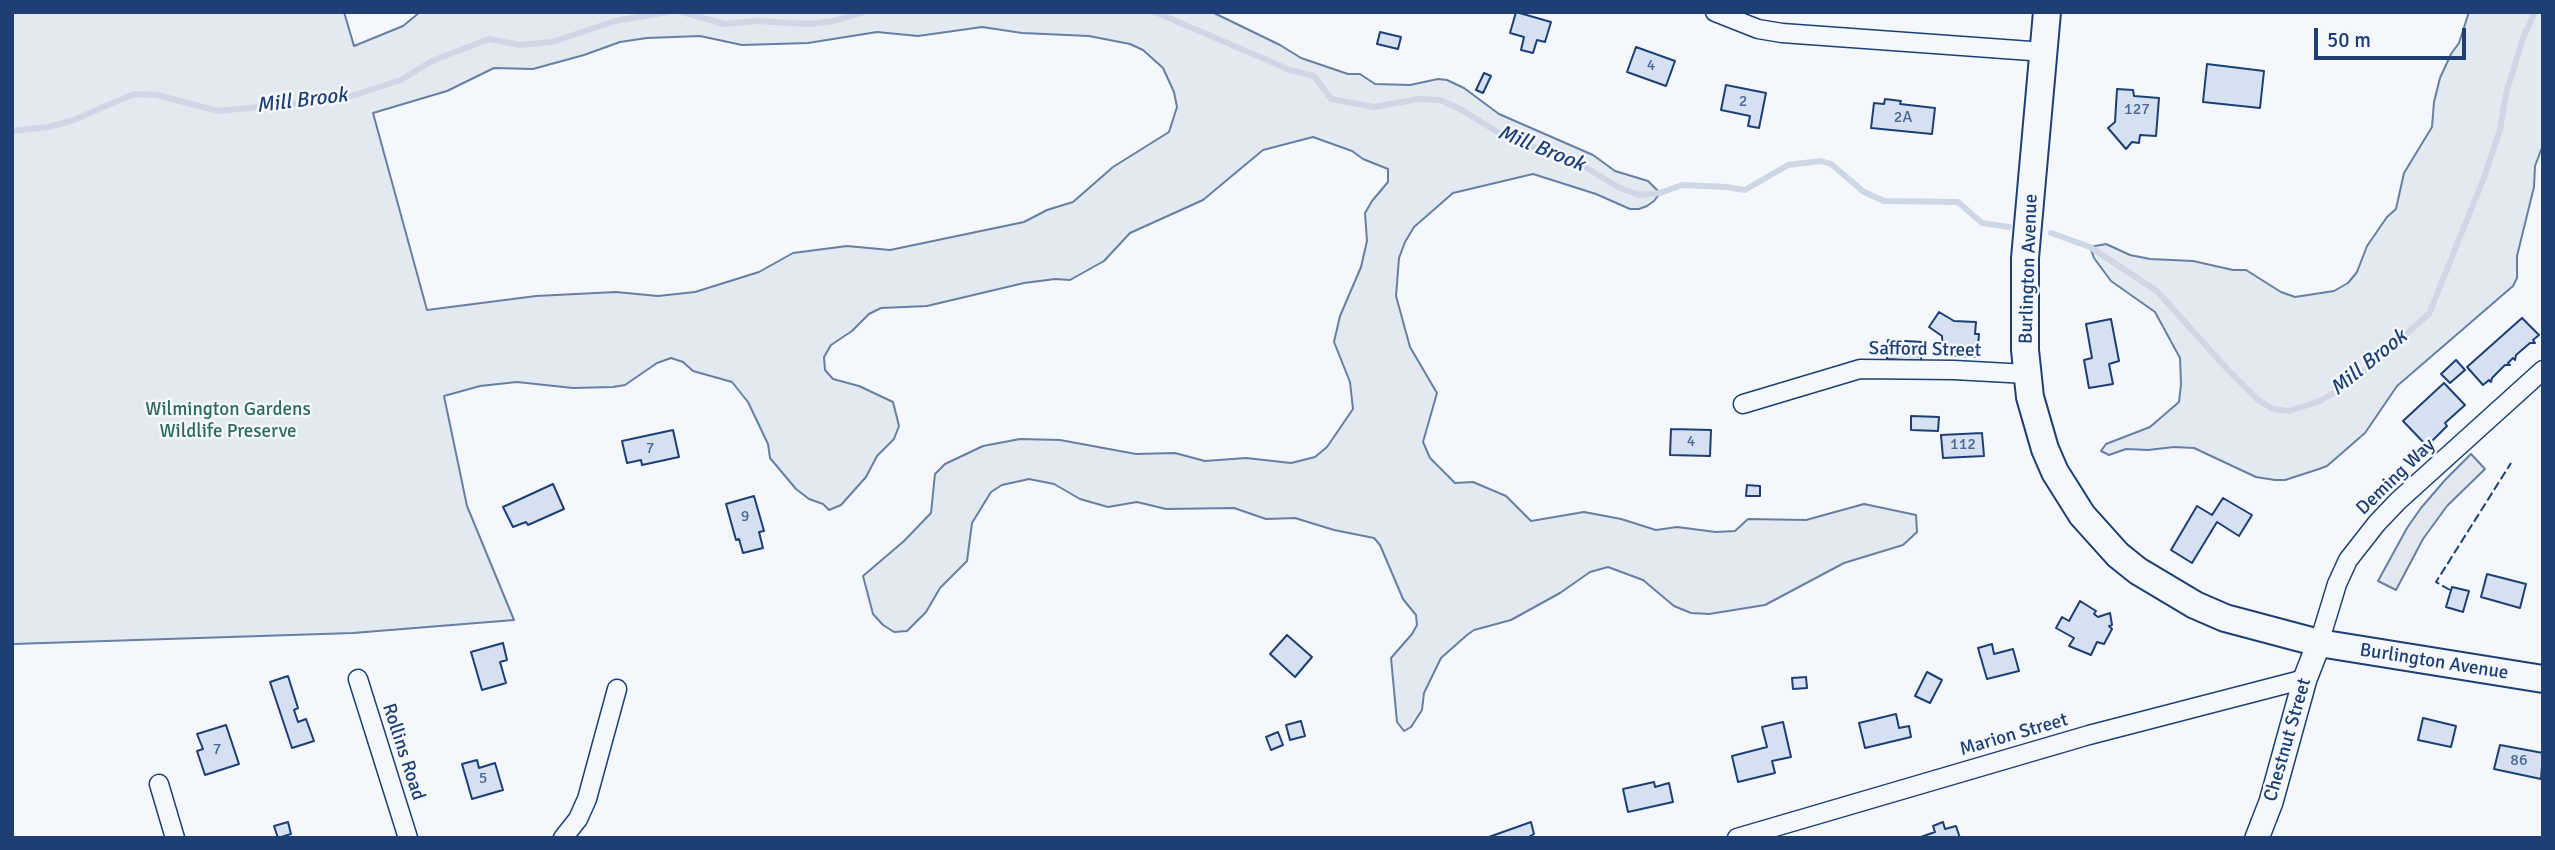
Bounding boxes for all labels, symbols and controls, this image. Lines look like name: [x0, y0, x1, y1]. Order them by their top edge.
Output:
scale bar: [2317, 14, 2469, 58]
text: 50 m: [2327, 27, 2371, 53]
house number: 4: [1647, 56, 1655, 76]
water label: Mill Brook: [255, 83, 349, 119]
house number: 2: [1739, 92, 1747, 112]
house number: 127: [2124, 100, 2150, 120]
house number: 2A: [1894, 108, 1912, 128]
water label: Mill Brook: [1494, 120, 1588, 178]
street label: Burlington Avenue: [2015, 194, 2043, 344]
water label: Mill Brook: [2326, 324, 2412, 402]
street label: Safford Street: [1868, 338, 1982, 362]
park label: Wilmington Gardens Wildlife Preserve: [145, 399, 311, 443]
house number: 4: [1687, 432, 1695, 452]
street label: Deming Way: [2352, 434, 2440, 520]
house number: 112: [1950, 435, 1976, 455]
house number: 7: [646, 439, 654, 459]
house number: 9: [741, 507, 749, 527]
street label: Burlington Avenue: [2358, 639, 2510, 685]
street label: Chestnut Street: [2259, 676, 2317, 804]
street label: Rollins Road: [377, 701, 429, 803]
street label: Marion Street: [1957, 709, 2071, 761]
house number: 7: [213, 740, 221, 760]
house number: 86: [2510, 751, 2528, 771]
house number: 5: [479, 769, 487, 789]

